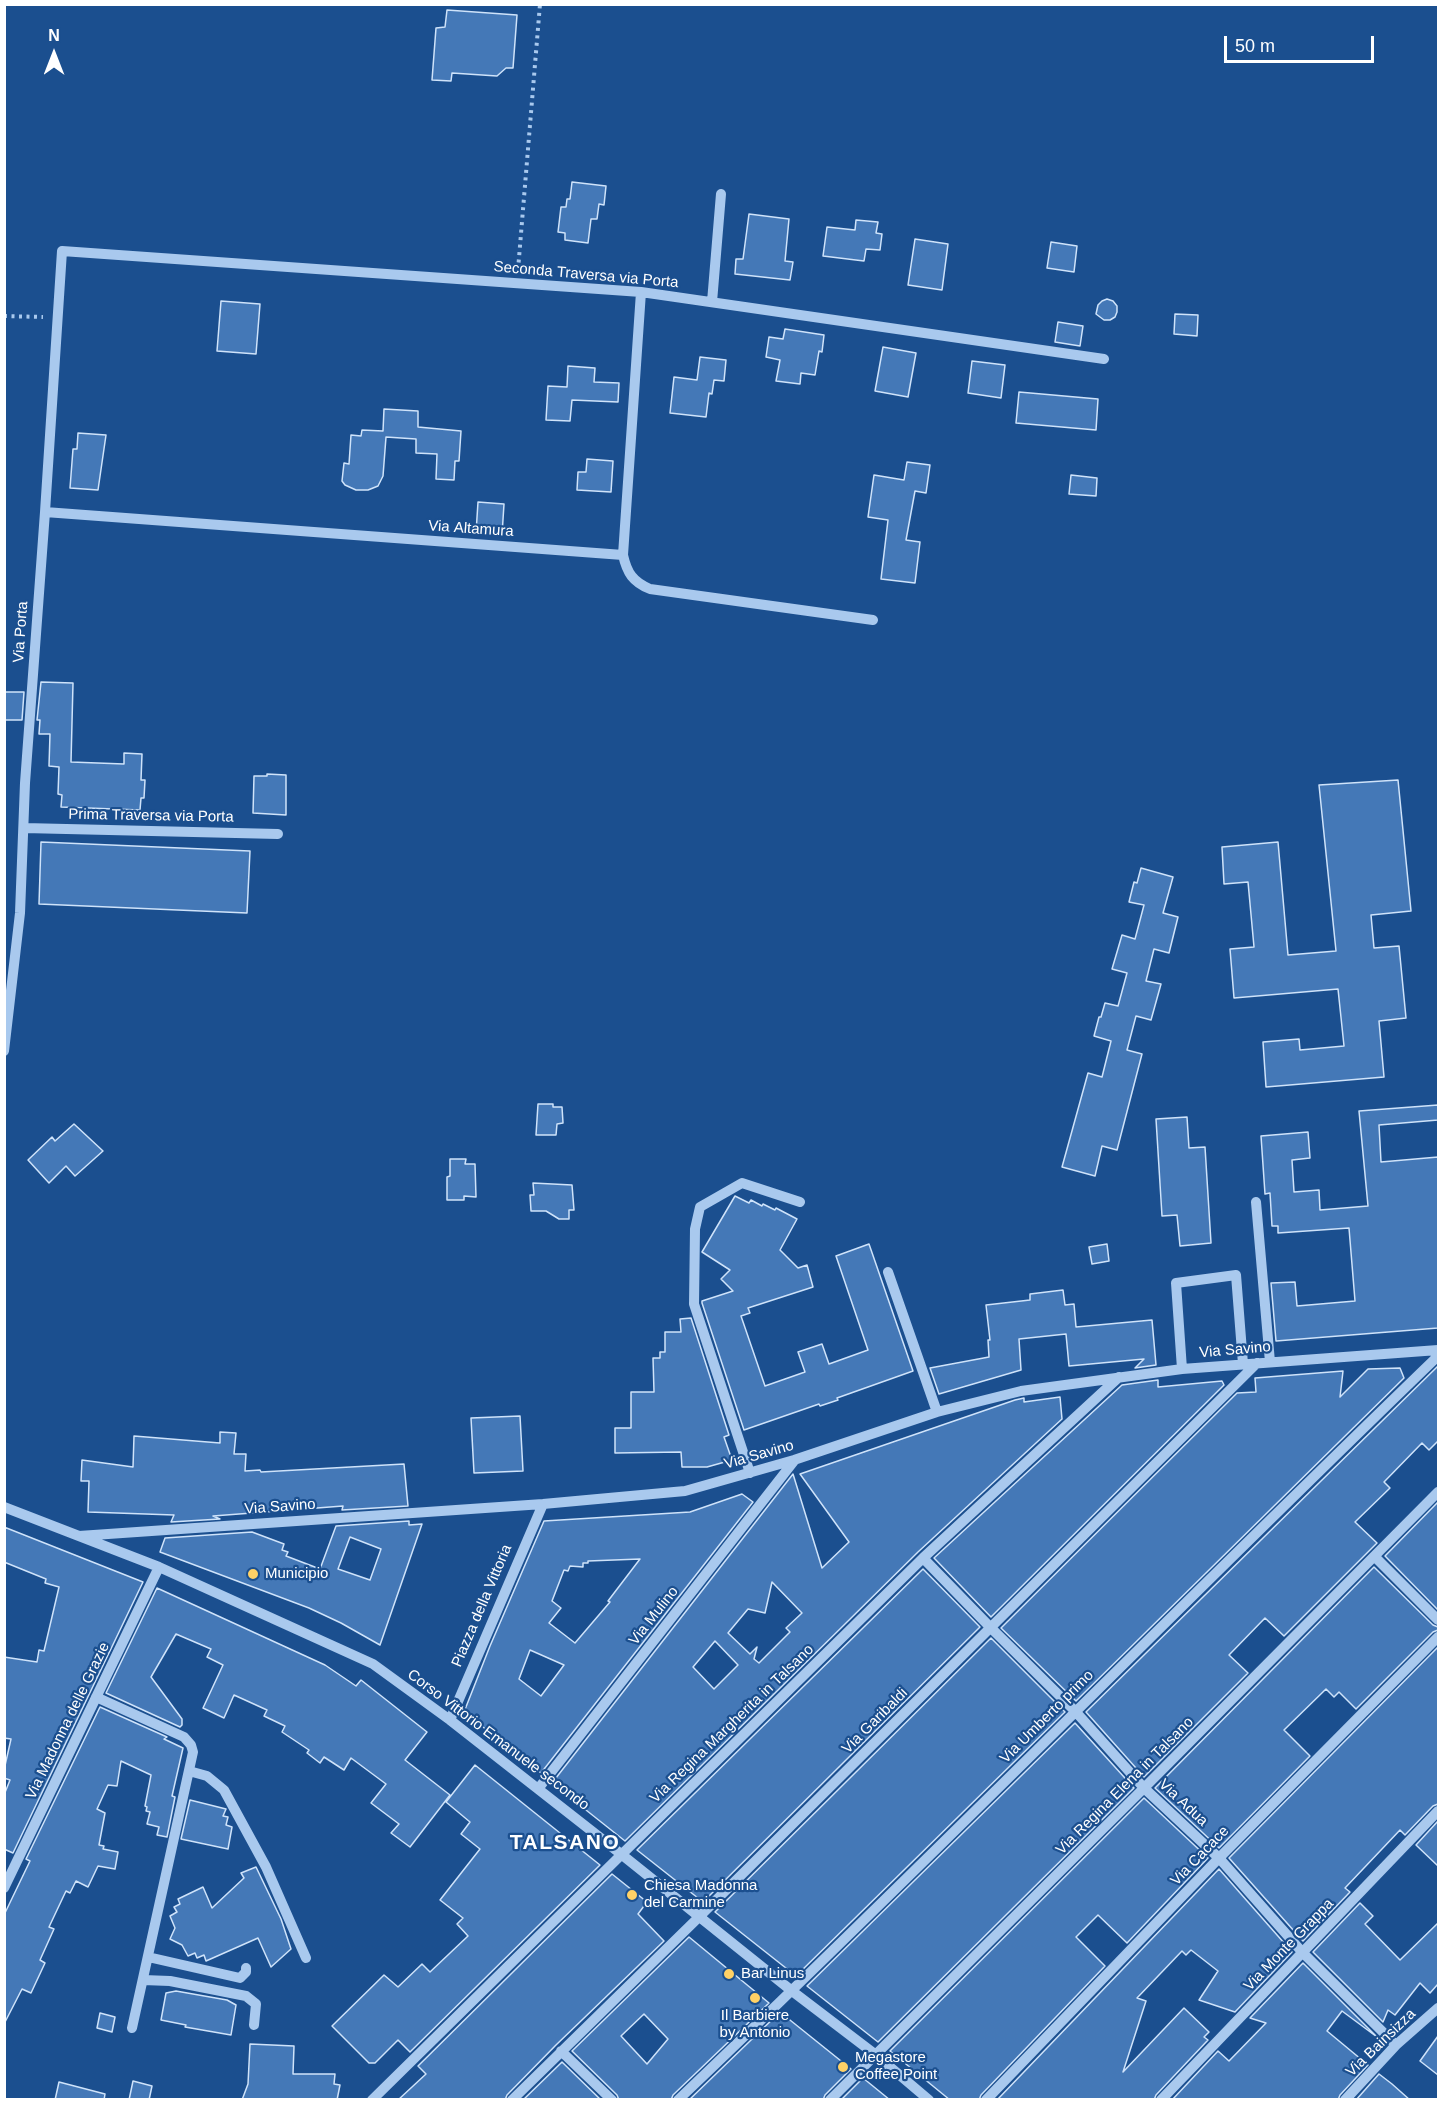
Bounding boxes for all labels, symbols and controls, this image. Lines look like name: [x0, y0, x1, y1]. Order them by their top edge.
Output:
north arrow: [24, 24, 84, 84]
scale bar: [1227, 24, 1377, 62]
text: N: [48, 27, 60, 44]
text: 50 m: [1235, 36, 1275, 56]
street label: Seconda Traversa via Porta: [493, 258, 679, 292]
street label: Via Altamura: [428, 517, 514, 541]
street label: Via Porta: [10, 601, 32, 663]
street label: Prima Traversa via Porta: [68, 806, 234, 826]
street label: Via Savino: [1199, 1338, 1271, 1362]
street label: Via Savino: [722, 1437, 796, 1473]
street label: Via Savino: [244, 1496, 316, 1518]
street label: Piazza della Vittoria: [448, 1542, 516, 1670]
place label: Municipio: [265, 1565, 328, 1583]
marker: Municipio: [246, 1567, 260, 1581]
street label: Via Mulino: [625, 1583, 683, 1649]
street label: Via Madonna delle Grazie: [22, 1640, 114, 1802]
street label: Via Regina Margherita in Talsano: [646, 1641, 818, 1807]
street label: Corso Vittorio Emanuele secondo: [403, 1666, 593, 1814]
street label: Via Umberto primo: [997, 1667, 1097, 1767]
street label: Via Garibaldi: [838, 1684, 912, 1758]
street label: Via Regina Elena in Talsano: [1052, 1713, 1198, 1859]
street label: Via Adua: [1155, 1776, 1211, 1830]
street label: Via Cacace: [1167, 1822, 1233, 1890]
district label: TALSANO: [510, 1830, 620, 1856]
place label: Chiesa Madonna del Carmine: [644, 1877, 757, 1912]
marker: Chiesa Madonna del Carmine: [625, 1888, 639, 1902]
street label: Via Monte Grappa: [1240, 1895, 1338, 1995]
place label: Bar Linus: [741, 1965, 804, 1983]
marker: Bar Linus: [722, 1967, 736, 1981]
marker: Il Barbiere by Antonio: [748, 1991, 762, 2005]
street label: Via Bainsizza: [1342, 2005, 1420, 2081]
place label: Il Barbiere by Antonio: [720, 2007, 790, 2042]
place label: Megastore Coffee Point: [855, 2049, 937, 2084]
marker: Megastore Coffee Point: [836, 2060, 850, 2074]

